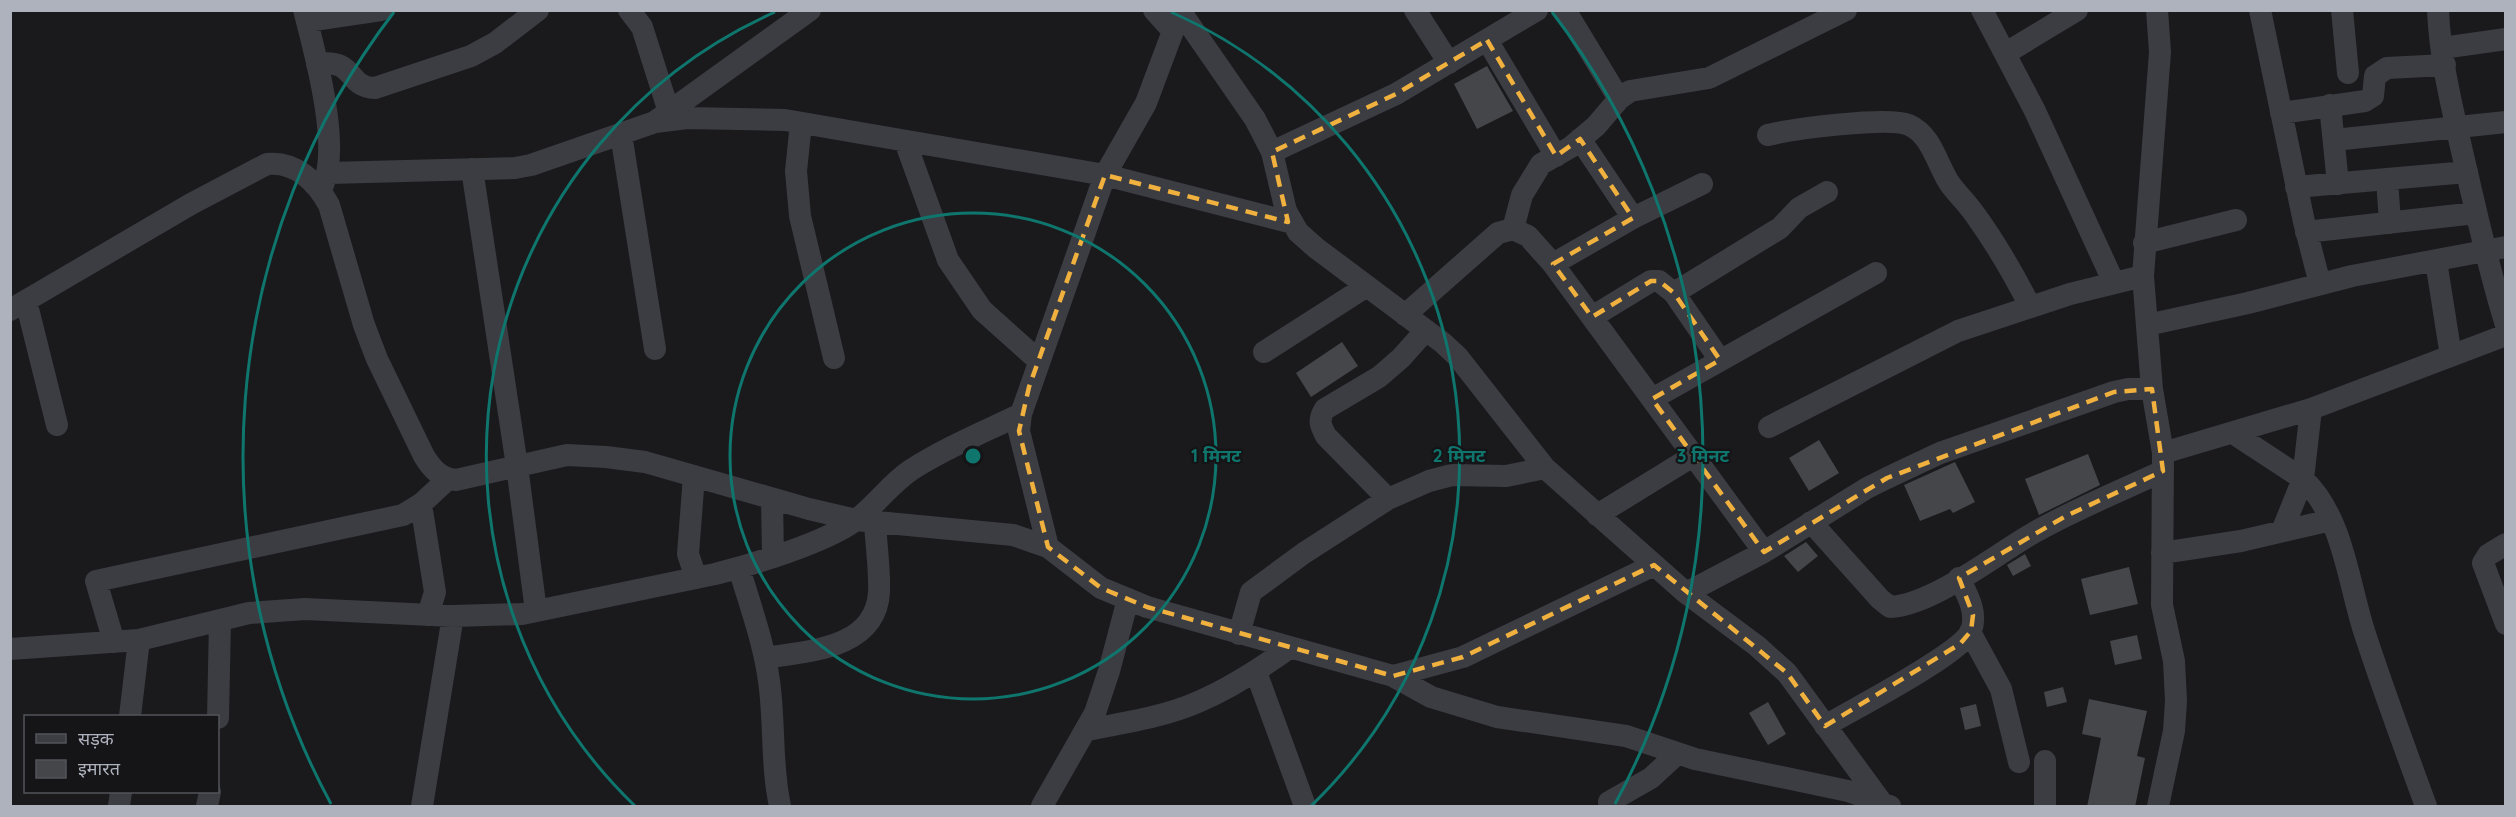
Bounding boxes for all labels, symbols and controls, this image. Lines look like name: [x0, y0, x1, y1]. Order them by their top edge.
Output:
text: 1 मिनट: [1191, 444, 1241, 467]
text: 2 मिनट: [1432, 444, 1486, 467]
text: 3 मिनट: [1677, 444, 1730, 467]
centre of rings: [963, 446, 983, 466]
legend: [24, 715, 219, 793]
text: सड़क: [78, 727, 115, 750]
text: इमारत: [78, 757, 121, 780]

